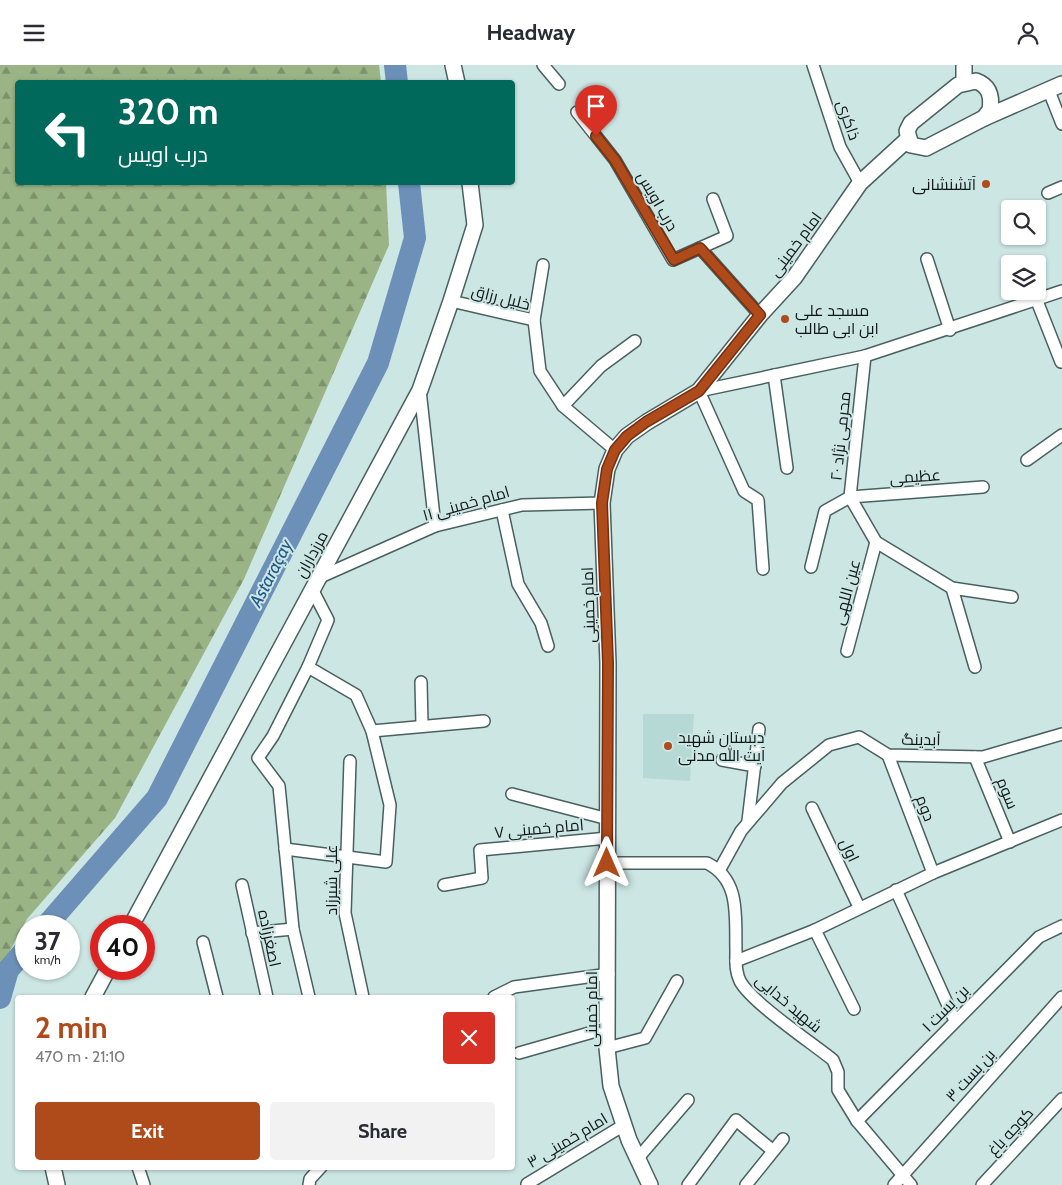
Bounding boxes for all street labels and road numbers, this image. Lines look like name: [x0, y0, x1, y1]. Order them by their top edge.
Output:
street label: ذاکری: [832, 98, 864, 143]
street label: درب اویس: [632, 168, 682, 235]
street label: امام خمینی: [765, 208, 827, 282]
street label: خلیل رزاق: [469, 281, 532, 315]
street label: محرمی نژاد ۲۰: [826, 390, 856, 482]
street label: عظیمی: [889, 465, 941, 489]
street label: امام خمینی ۱۱: [420, 482, 512, 527]
street label: مرزداران: [291, 528, 333, 581]
street label: عین اللهی: [829, 557, 865, 627]
street label: امام خمینی: [578, 567, 601, 643]
street label: آبدینگ: [901, 730, 941, 749]
street label: سوم: [991, 775, 1022, 813]
street label: دوم: [910, 792, 939, 825]
street label: امام خمینی ۷: [494, 815, 585, 844]
street label: اول: [835, 835, 863, 865]
street label: علی شیرزاد: [322, 844, 342, 916]
street label: اصغرزاده: [254, 908, 285, 968]
street label: شهید خدایی: [751, 970, 826, 1037]
street label: امام خمینی: [582, 971, 603, 1047]
street label: بن بست ۱: [918, 981, 974, 1037]
street label: بن بست ۳: [942, 1045, 1000, 1106]
street label: کوچه باغ: [983, 1103, 1039, 1161]
street label: امام خمینی ۳: [524, 1109, 612, 1174]

